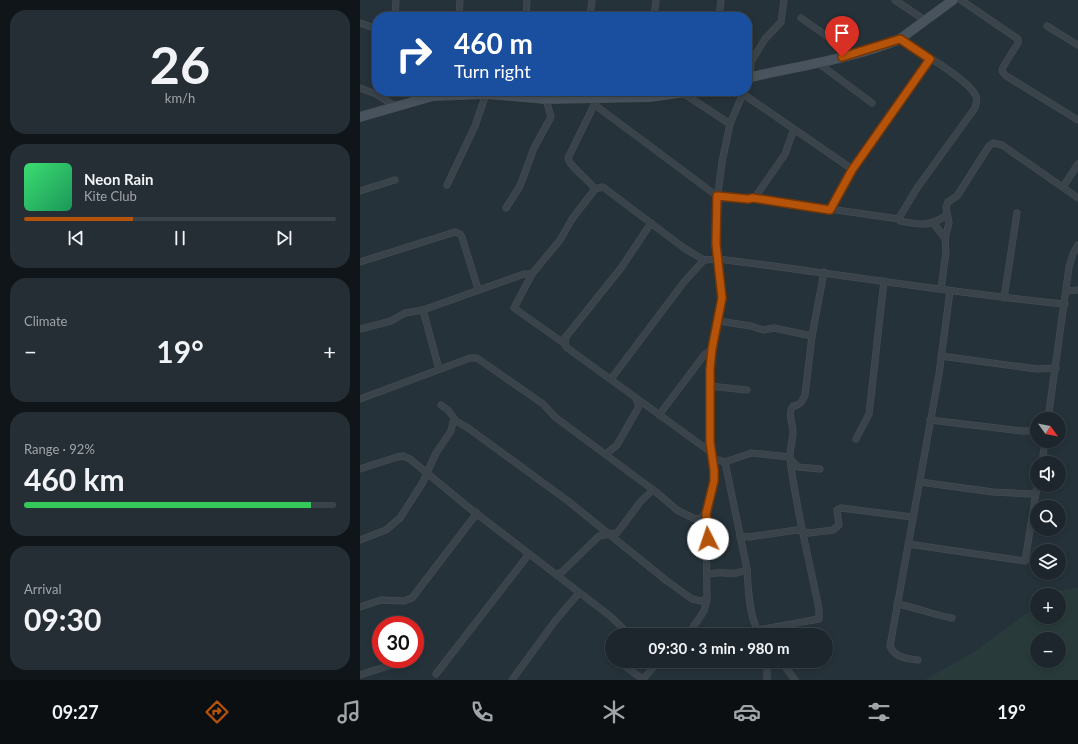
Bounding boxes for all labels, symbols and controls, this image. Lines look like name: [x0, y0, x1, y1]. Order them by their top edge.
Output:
pin: [825, 16, 859, 57]
icon: arrive: [831, 22, 853, 44]
text: 460 m: [454, 26, 533, 60]
icon: right: [388, 28, 440, 80]
text: 26: [150, 33, 210, 95]
text: Turn right: [454, 60, 531, 82]
text: km/h: [165, 90, 195, 106]
text: Neon Rain: [84, 170, 153, 188]
text: Kite Club: [84, 188, 137, 204]
icon: previous: [65, 227, 87, 249]
icon: pause: [169, 227, 191, 249]
icon: next: [273, 227, 295, 249]
text: Climate: [24, 313, 67, 329]
text: 19°: [156, 333, 204, 369]
text: −: [24, 338, 37, 365]
text: +: [323, 338, 336, 365]
north arrow: [1030, 412, 1066, 448]
map controls: [1030, 412, 1066, 668]
text: Range · 92%: [24, 441, 95, 457]
button: sound: [1030, 456, 1066, 492]
text: 460 km: [24, 461, 125, 497]
button: search: [1030, 500, 1066, 536]
position arrow: [687, 518, 729, 560]
button: layers: [1030, 544, 1066, 580]
text: Arrival: [24, 581, 61, 597]
button: +: [1030, 588, 1066, 624]
text: 09:30: [24, 601, 101, 637]
speed limit sign: 30: [372, 616, 424, 668]
button: −: [1030, 632, 1066, 668]
text: 09:30 · 3 min · 980 m: [649, 639, 789, 657]
icon: directions: [203, 698, 231, 726]
icon: music: [335, 698, 363, 726]
icon: phone: [468, 698, 496, 726]
icon: climate: [600, 698, 628, 726]
icon: car: [733, 698, 761, 726]
icon: filters: [865, 698, 893, 726]
text: 09:27: [52, 701, 99, 723]
text: 19°: [997, 701, 1026, 723]

